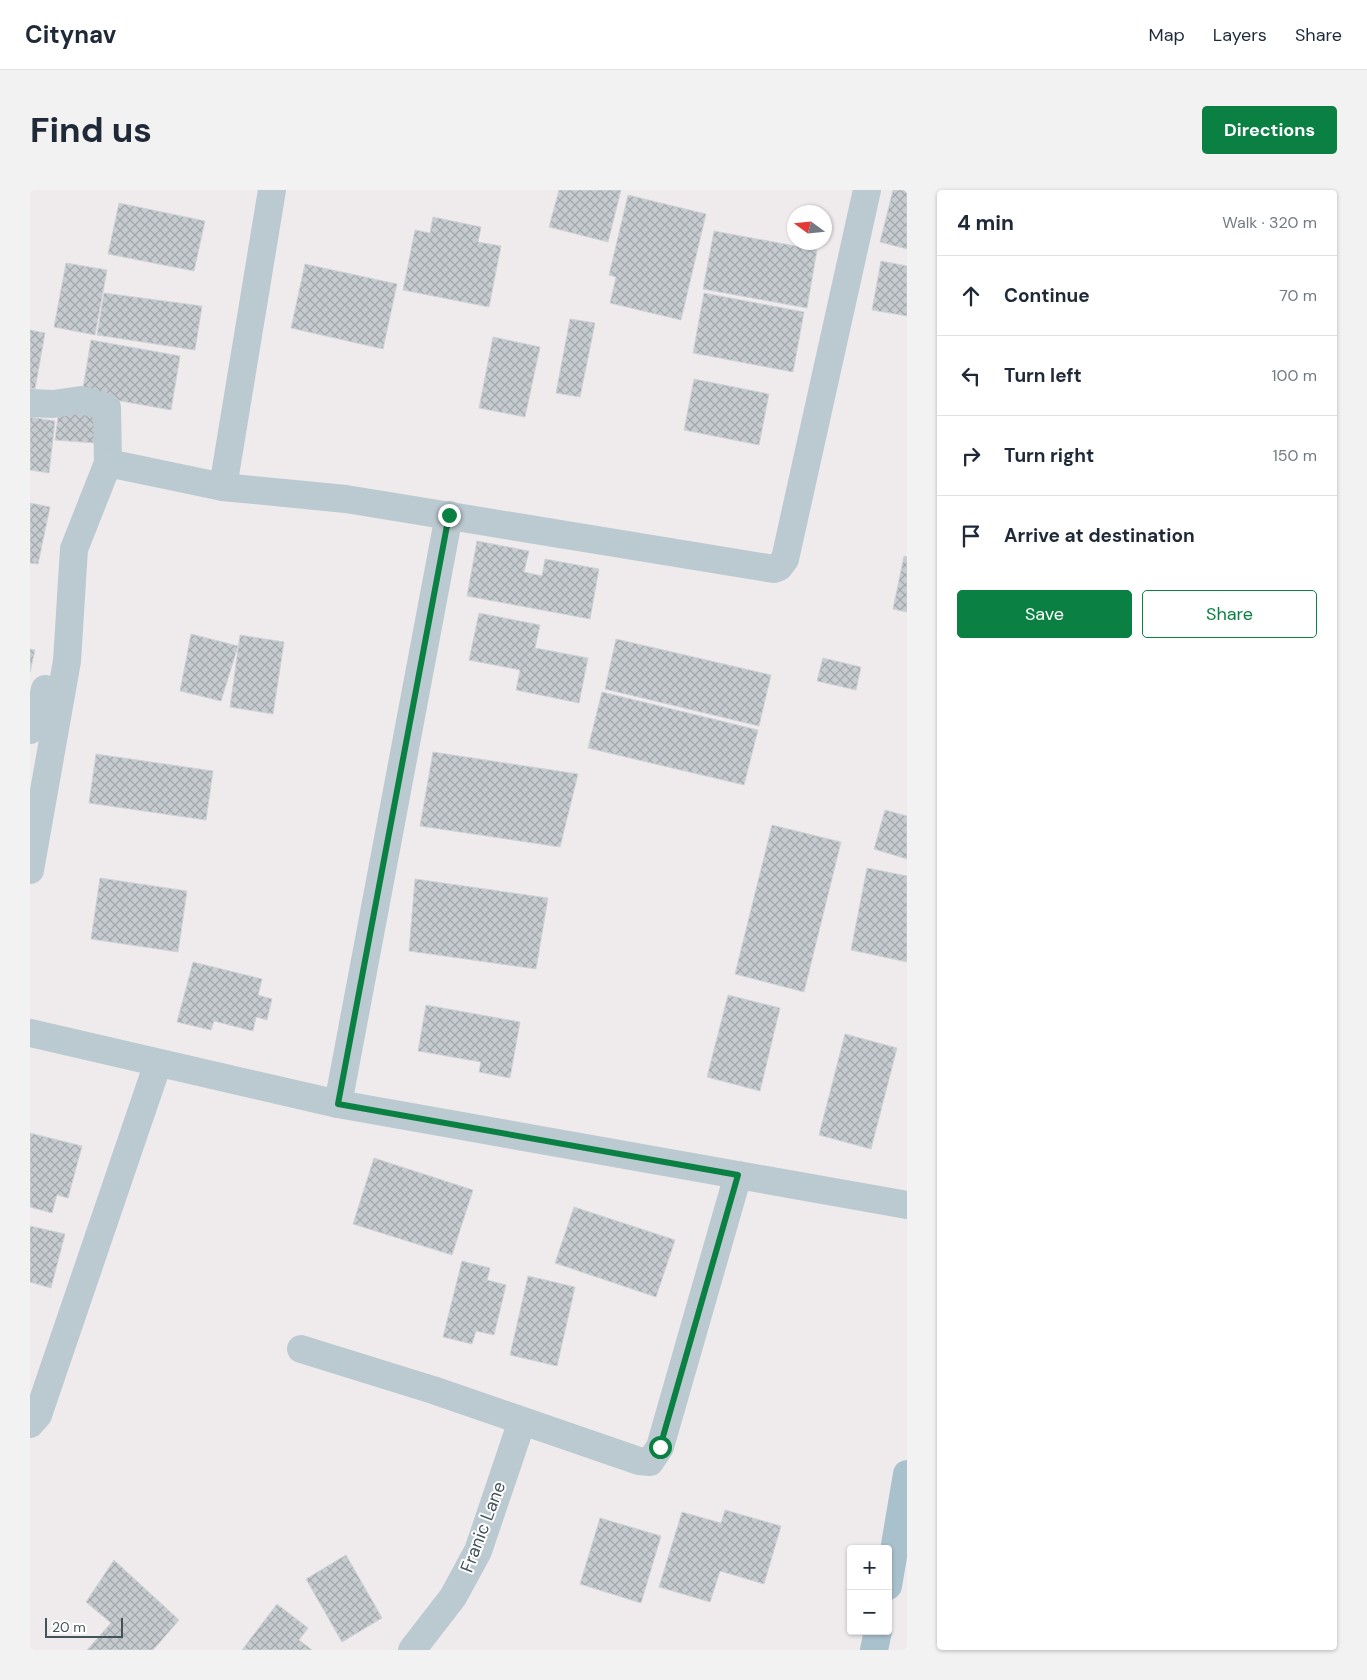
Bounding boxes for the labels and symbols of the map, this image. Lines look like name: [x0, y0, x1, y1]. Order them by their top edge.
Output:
north arrow: [787, 205, 832, 250]
route end: [438, 504, 461, 527]
route start: [649, 1436, 672, 1459]
street label: Franic Lane: [455, 1478, 511, 1576]
scale bar: [45, 1615, 122, 1638]

